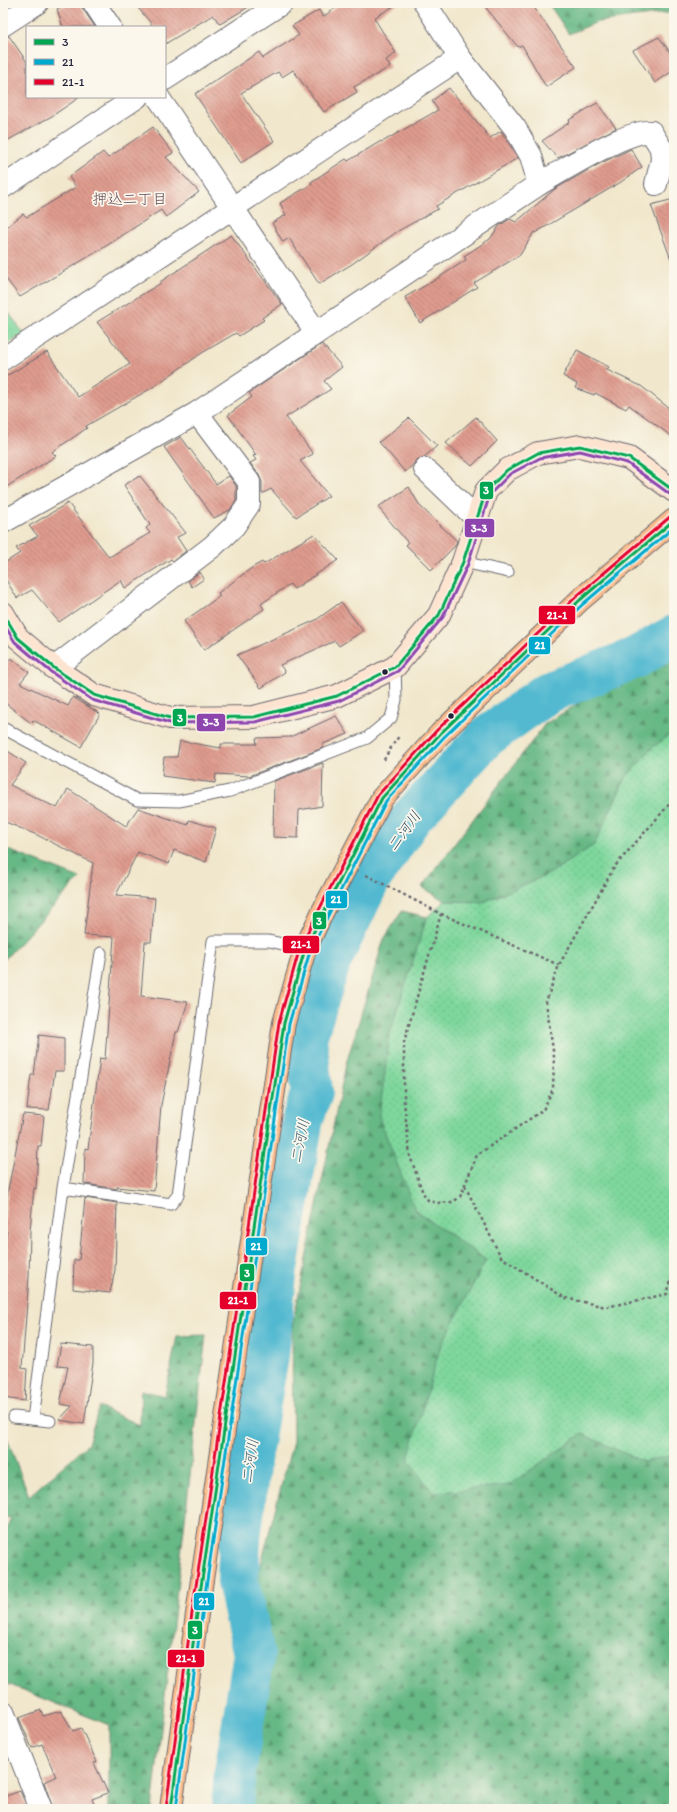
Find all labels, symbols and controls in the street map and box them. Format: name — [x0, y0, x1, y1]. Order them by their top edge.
legend — [26, 26, 166, 98]
text: 3 — [62, 35, 69, 49]
text: 21 — [62, 55, 74, 69]
text: 21-1 — [62, 75, 85, 89]
district label: 押込二丁目 — [92, 190, 168, 208]
line badge: 3 — [479, 481, 494, 500]
text: 3 — [483, 484, 489, 497]
line badge: 3-3 — [464, 518, 495, 538]
text: 3-3 — [471, 522, 487, 535]
line badge: 21-1 — [538, 605, 576, 625]
text: 21-1 — [547, 609, 568, 622]
line badge: 21 — [528, 636, 551, 655]
text: 21 — [535, 639, 546, 652]
unlabelled marker — [380, 667, 390, 677]
line badge: 3 — [172, 708, 187, 727]
unlabelled marker — [446, 711, 456, 721]
text: 3 — [177, 712, 183, 725]
line badge: 3-3 — [196, 713, 226, 732]
text: 3-3 — [203, 716, 219, 729]
water label: 二河川 — [383, 808, 425, 854]
line badge: 21 — [325, 890, 348, 909]
text: 21 — [331, 893, 342, 906]
line badge: 3 — [312, 911, 327, 930]
text: 3 — [316, 915, 322, 928]
line badge: 21-1 — [282, 935, 320, 954]
text: 21-1 — [291, 938, 312, 951]
water label: 二河川 — [287, 1117, 313, 1165]
line badge: 21 — [245, 1237, 268, 1256]
text: 21 — [251, 1240, 262, 1253]
line badge: 3 — [239, 1263, 255, 1282]
text: 3 — [244, 1267, 250, 1280]
line badge: 21-1 — [219, 1291, 257, 1310]
text: 21-1 — [228, 1294, 249, 1307]
water label: 二河川 — [238, 1437, 262, 1485]
line badge: 21 — [193, 1592, 215, 1611]
text: 21 — [199, 1595, 210, 1608]
line badge: 3 — [187, 1620, 203, 1640]
text: 3 — [192, 1624, 198, 1637]
line badge: 21-1 — [167, 1649, 205, 1668]
text: 21-1 — [176, 1652, 197, 1665]

